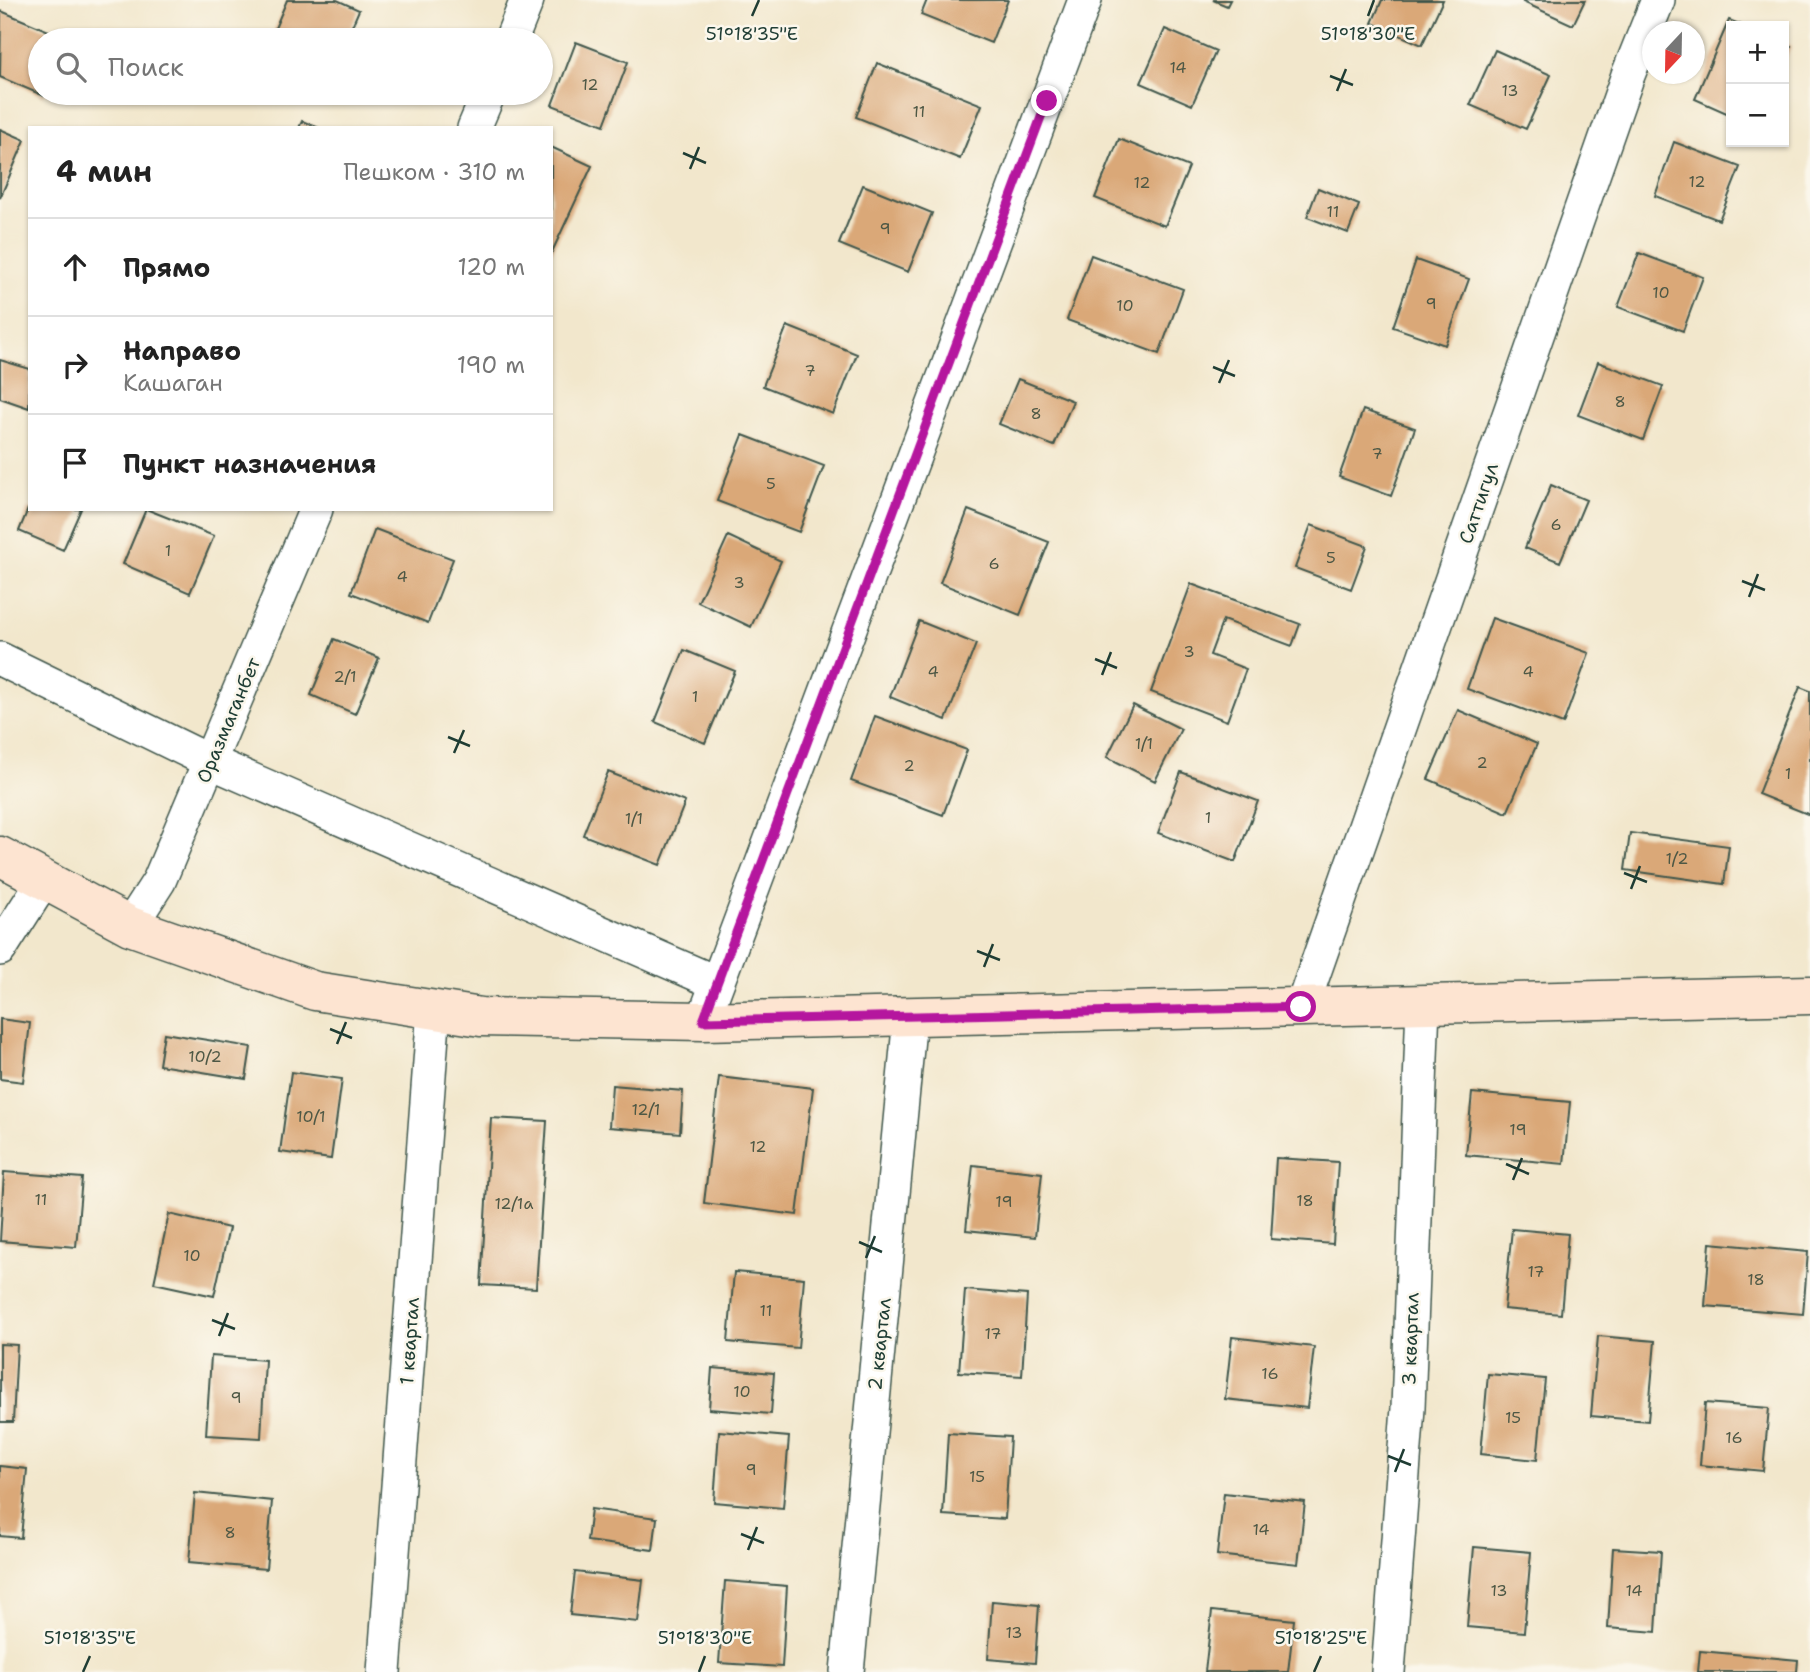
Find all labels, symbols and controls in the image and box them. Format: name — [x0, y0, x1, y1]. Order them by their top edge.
north arrow — [1642, 21, 1705, 84]
map controls — [1726, 21, 1789, 147]
button: + — [1726, 21, 1789, 84]
text: 51°18'35"E — [706, 22, 798, 46]
text: 51°18'30"E — [1321, 22, 1415, 46]
search box — [28, 28, 553, 105]
icon: search — [52, 48, 90, 86]
text: Поиск — [108, 49, 184, 84]
house number: 14 — [1169, 57, 1187, 78]
house number: 12 — [581, 74, 599, 95]
house number: 13 — [1501, 80, 1519, 101]
button: − — [1726, 84, 1789, 147]
route end — [1031, 85, 1062, 116]
house number: 11 — [913, 101, 925, 122]
text: 4 мин — [56, 151, 152, 192]
text: Пешком · 310 m — [343, 157, 525, 187]
house number: 12 — [1688, 171, 1706, 192]
house number: 12 — [1133, 172, 1151, 193]
house number: 11 — [1327, 201, 1339, 222]
house number: 9 — [879, 218, 891, 239]
icon: ahead — [56, 248, 94, 286]
text: Прямо — [123, 250, 211, 285]
text: 120 m — [457, 252, 525, 282]
house number: 10 — [1652, 282, 1670, 303]
house number: 9 — [1425, 293, 1437, 314]
house number: 10 — [1116, 295, 1134, 316]
text: Направо — [123, 333, 241, 368]
icon: right — [56, 346, 94, 384]
text: 190 m — [457, 350, 525, 380]
house number: 7 — [804, 360, 816, 381]
text: Кашаган — [123, 368, 223, 398]
house number: 8 — [1614, 391, 1626, 412]
house number: 8 — [1030, 403, 1042, 424]
house number: 7 — [1371, 443, 1383, 464]
icon: arrive — [56, 444, 94, 482]
text: Пункт назначения — [123, 446, 376, 481]
street label: Саттигул — [1453, 459, 1504, 547]
house number: 5 — [766, 473, 776, 494]
house number: 6 — [1550, 514, 1562, 535]
house number: 1 — [165, 540, 171, 561]
house number: 5 — [1326, 547, 1336, 568]
house number: 6 — [988, 553, 1000, 574]
house number: 4 — [396, 566, 408, 587]
house number: 3 — [733, 572, 745, 593]
house number: 3 — [1183, 641, 1195, 662]
street label: Оразмаганбет — [191, 653, 266, 787]
house number: 4 — [927, 661, 939, 682]
house number: 4 — [1522, 661, 1534, 682]
house number: 2/1 — [333, 666, 357, 687]
house number: 1 — [692, 686, 698, 707]
house number: 1/1 — [1135, 733, 1153, 754]
house number: 2 — [1476, 752, 1488, 773]
house number: 2 — [903, 755, 915, 776]
house number: 1 — [1785, 763, 1791, 784]
house number: 1 — [1205, 807, 1211, 828]
house number: 1/1 — [625, 808, 643, 829]
house number: 1/2 — [1666, 848, 1688, 869]
route start — [1285, 991, 1316, 1022]
house number: 10/2 — [188, 1046, 222, 1067]
house number: 12/1 — [631, 1099, 661, 1120]
house number: 10/1 — [296, 1106, 326, 1127]
house number: 19 — [1509, 1119, 1527, 1140]
house number: 12 — [749, 1136, 767, 1157]
house number: 11 — [35, 1189, 47, 1210]
house number: 18 — [1296, 1190, 1314, 1211]
house number: 19 — [995, 1191, 1013, 1212]
house number: 12/1а — [494, 1193, 534, 1214]
house number: 10 — [183, 1245, 201, 1266]
house number: 17 — [1527, 1261, 1545, 1282]
house number: 18 — [1747, 1269, 1765, 1290]
street label: 3 квартал — [1396, 1292, 1425, 1386]
street label: 1 квартал — [394, 1296, 425, 1386]
street label: 2 квартал — [862, 1296, 897, 1392]
house number: 11 — [760, 1300, 772, 1321]
house number: 17 — [984, 1323, 1002, 1344]
house number: 16 — [1261, 1363, 1279, 1384]
house number: 10 — [733, 1381, 751, 1402]
house number: 9 — [230, 1387, 242, 1408]
house number: 15 — [1505, 1407, 1521, 1428]
house number: 16 — [1725, 1427, 1743, 1448]
house number: 9 — [745, 1459, 757, 1480]
house number: 15 — [969, 1466, 985, 1487]
house number: 14 — [1252, 1519, 1270, 1540]
house number: 8 — [224, 1522, 236, 1543]
house number: 13 — [1490, 1580, 1508, 1601]
house number: 14 — [1625, 1580, 1643, 1601]
house number: 13 — [1005, 1622, 1023, 1643]
text: 51°18'35"E — [44, 1626, 136, 1650]
text: 51°18'30"E — [658, 1626, 752, 1650]
text: 51°18'25"E — [1275, 1626, 1367, 1650]

